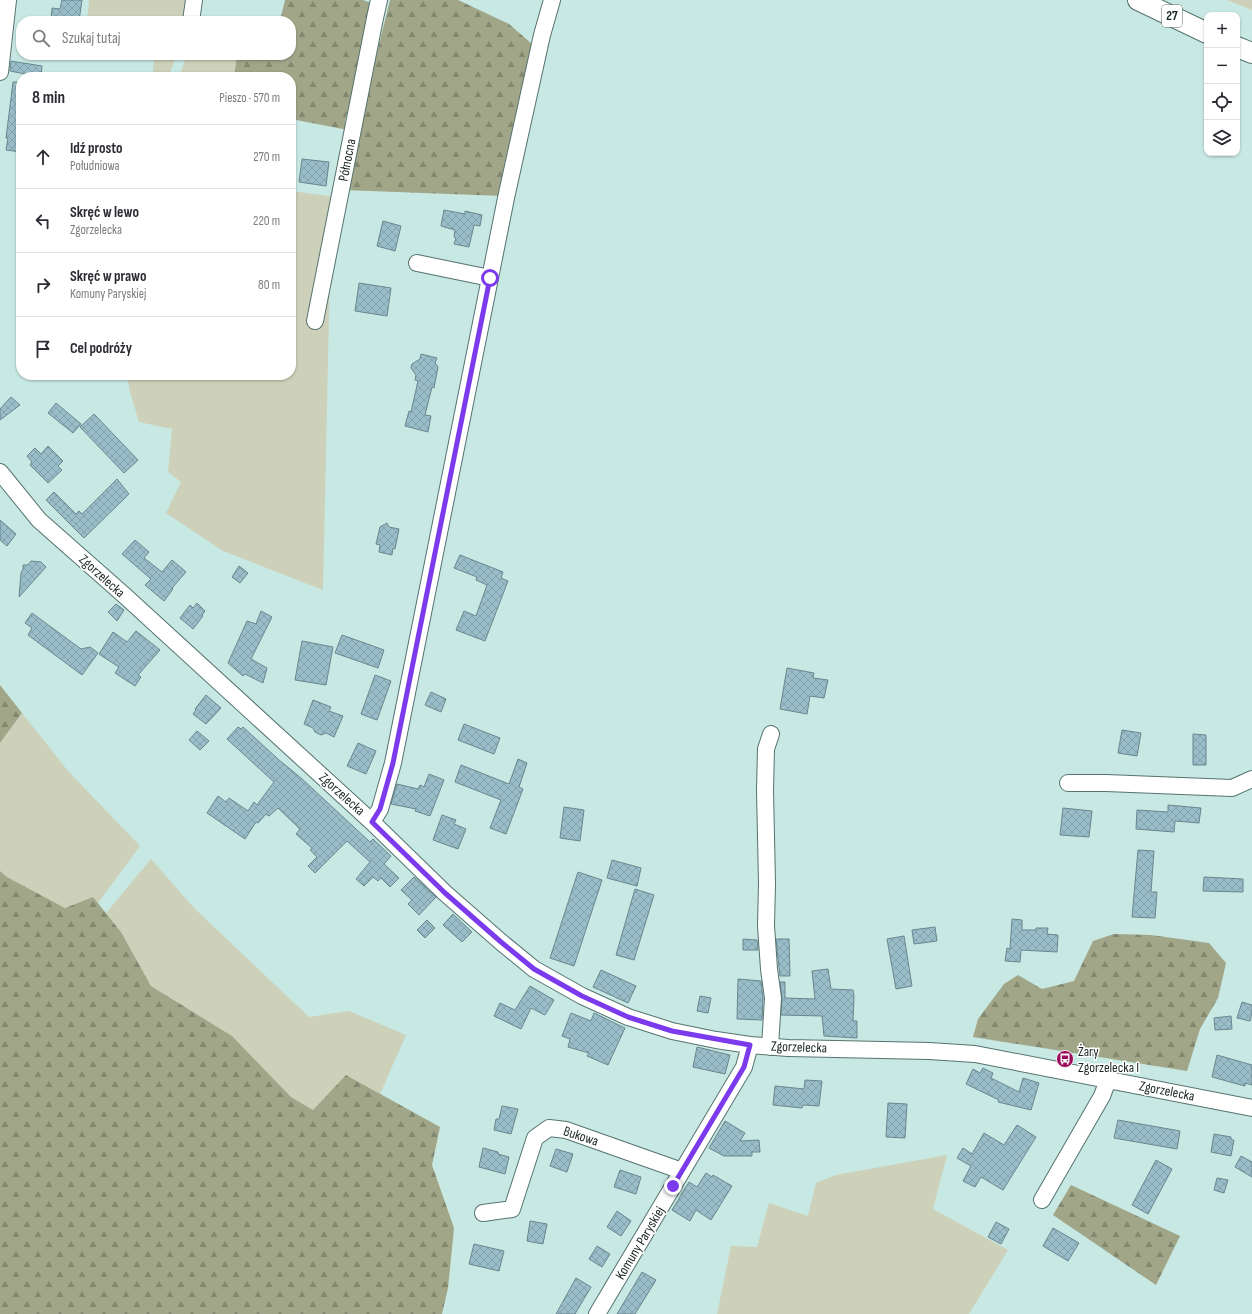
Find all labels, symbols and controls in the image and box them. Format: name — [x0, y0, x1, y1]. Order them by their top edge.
road number: 27 — [1162, 5, 1182, 27]
map controls — [1204, 12, 1240, 156]
button: + — [1204, 12, 1240, 48]
search box — [16, 16, 296, 60]
icon: search — [30, 27, 52, 49]
text: Szukaj tutaj — [62, 29, 120, 48]
button: − — [1204, 48, 1240, 84]
button: locate — [1204, 84, 1240, 120]
text: 8 min — [32, 88, 65, 108]
text: Pieszo · 570 m — [219, 90, 280, 106]
button: layers — [1204, 120, 1240, 156]
street label: Północna — [335, 137, 359, 183]
text: Idź prosto — [70, 139, 123, 158]
icon: ahead — [32, 146, 54, 168]
text: 270 m — [253, 149, 280, 165]
text: Południowa — [70, 158, 120, 174]
text: Skręć w lewo — [70, 203, 139, 222]
icon: left — [32, 210, 54, 232]
text: 220 m — [253, 213, 280, 229]
text: Zgorzelecka — [70, 222, 122, 238]
text: Skręć w prawo — [70, 267, 147, 286]
route start — [481, 269, 499, 287]
icon: right — [32, 274, 54, 296]
text: 80 m — [258, 277, 280, 293]
text: Komuny Paryskiej — [70, 286, 146, 302]
icon: arrive — [32, 338, 54, 360]
text: Cel podróży — [70, 339, 132, 358]
street label: Zgorzelecka — [75, 551, 129, 601]
street label: Zgorzelecka — [315, 769, 369, 819]
street label: Zgorzelecka — [771, 1038, 827, 1056]
place label: Żary Zgorzelecka I — [1078, 1043, 1139, 1076]
bus stop icon: Żary Zgorzelecka I — [1055, 1049, 1075, 1069]
street label: Zgorzelecka — [1138, 1077, 1196, 1105]
street label: Bukowa — [561, 1122, 601, 1150]
route end — [664, 1177, 682, 1195]
street label: Komuny Paryskiej — [612, 1203, 668, 1283]

